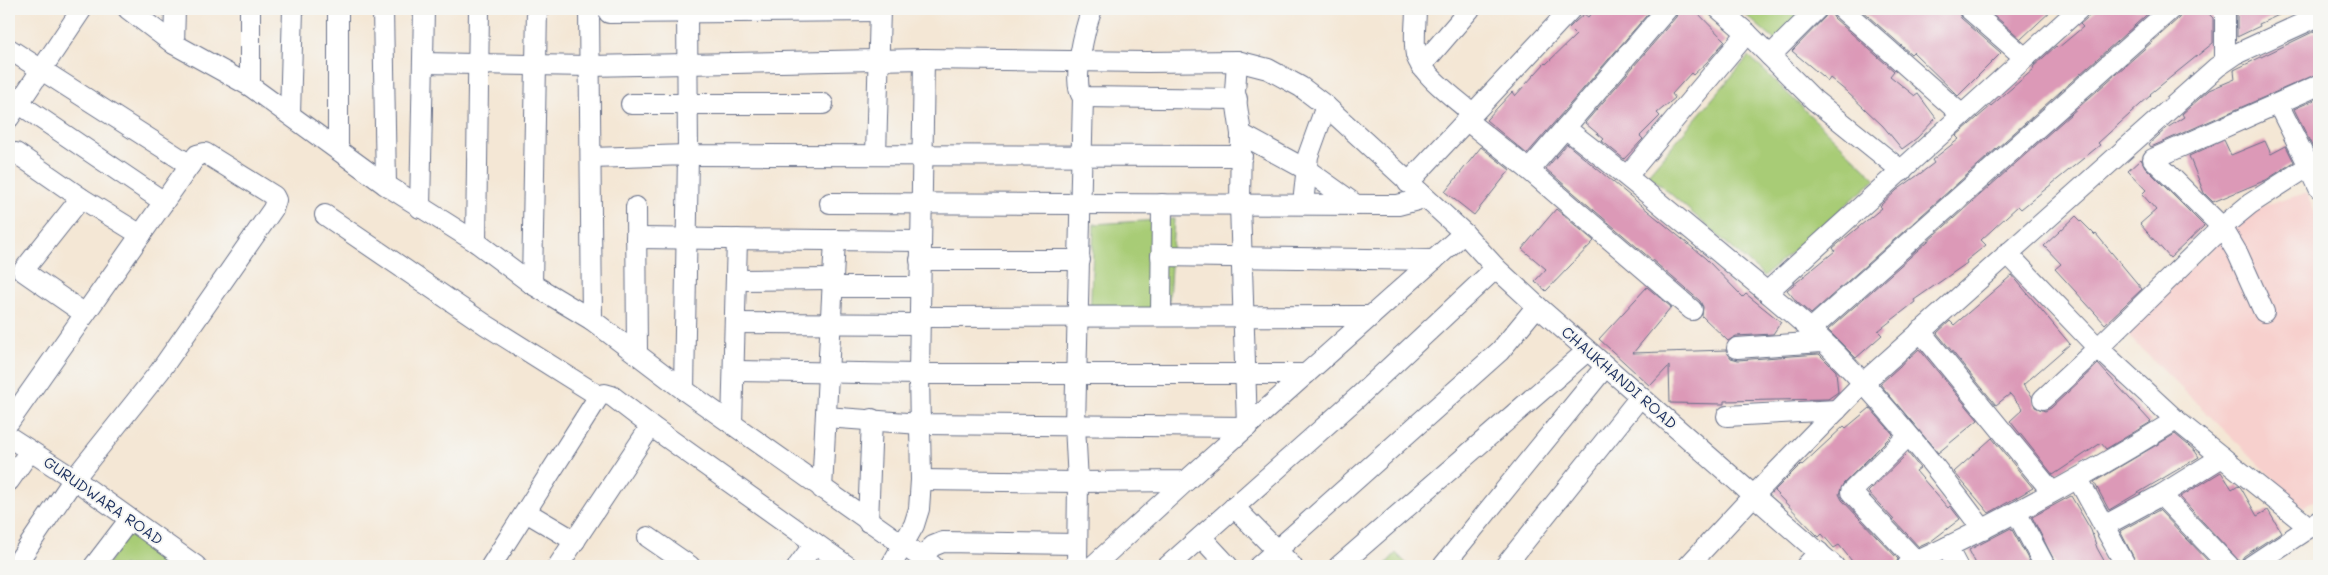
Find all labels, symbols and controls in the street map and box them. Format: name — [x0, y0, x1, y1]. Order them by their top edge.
street label: CHAUKHANDI ROAD — [1558, 322, 1682, 433]
street label: GURUDWARA ROAD — [40, 451, 167, 549]

